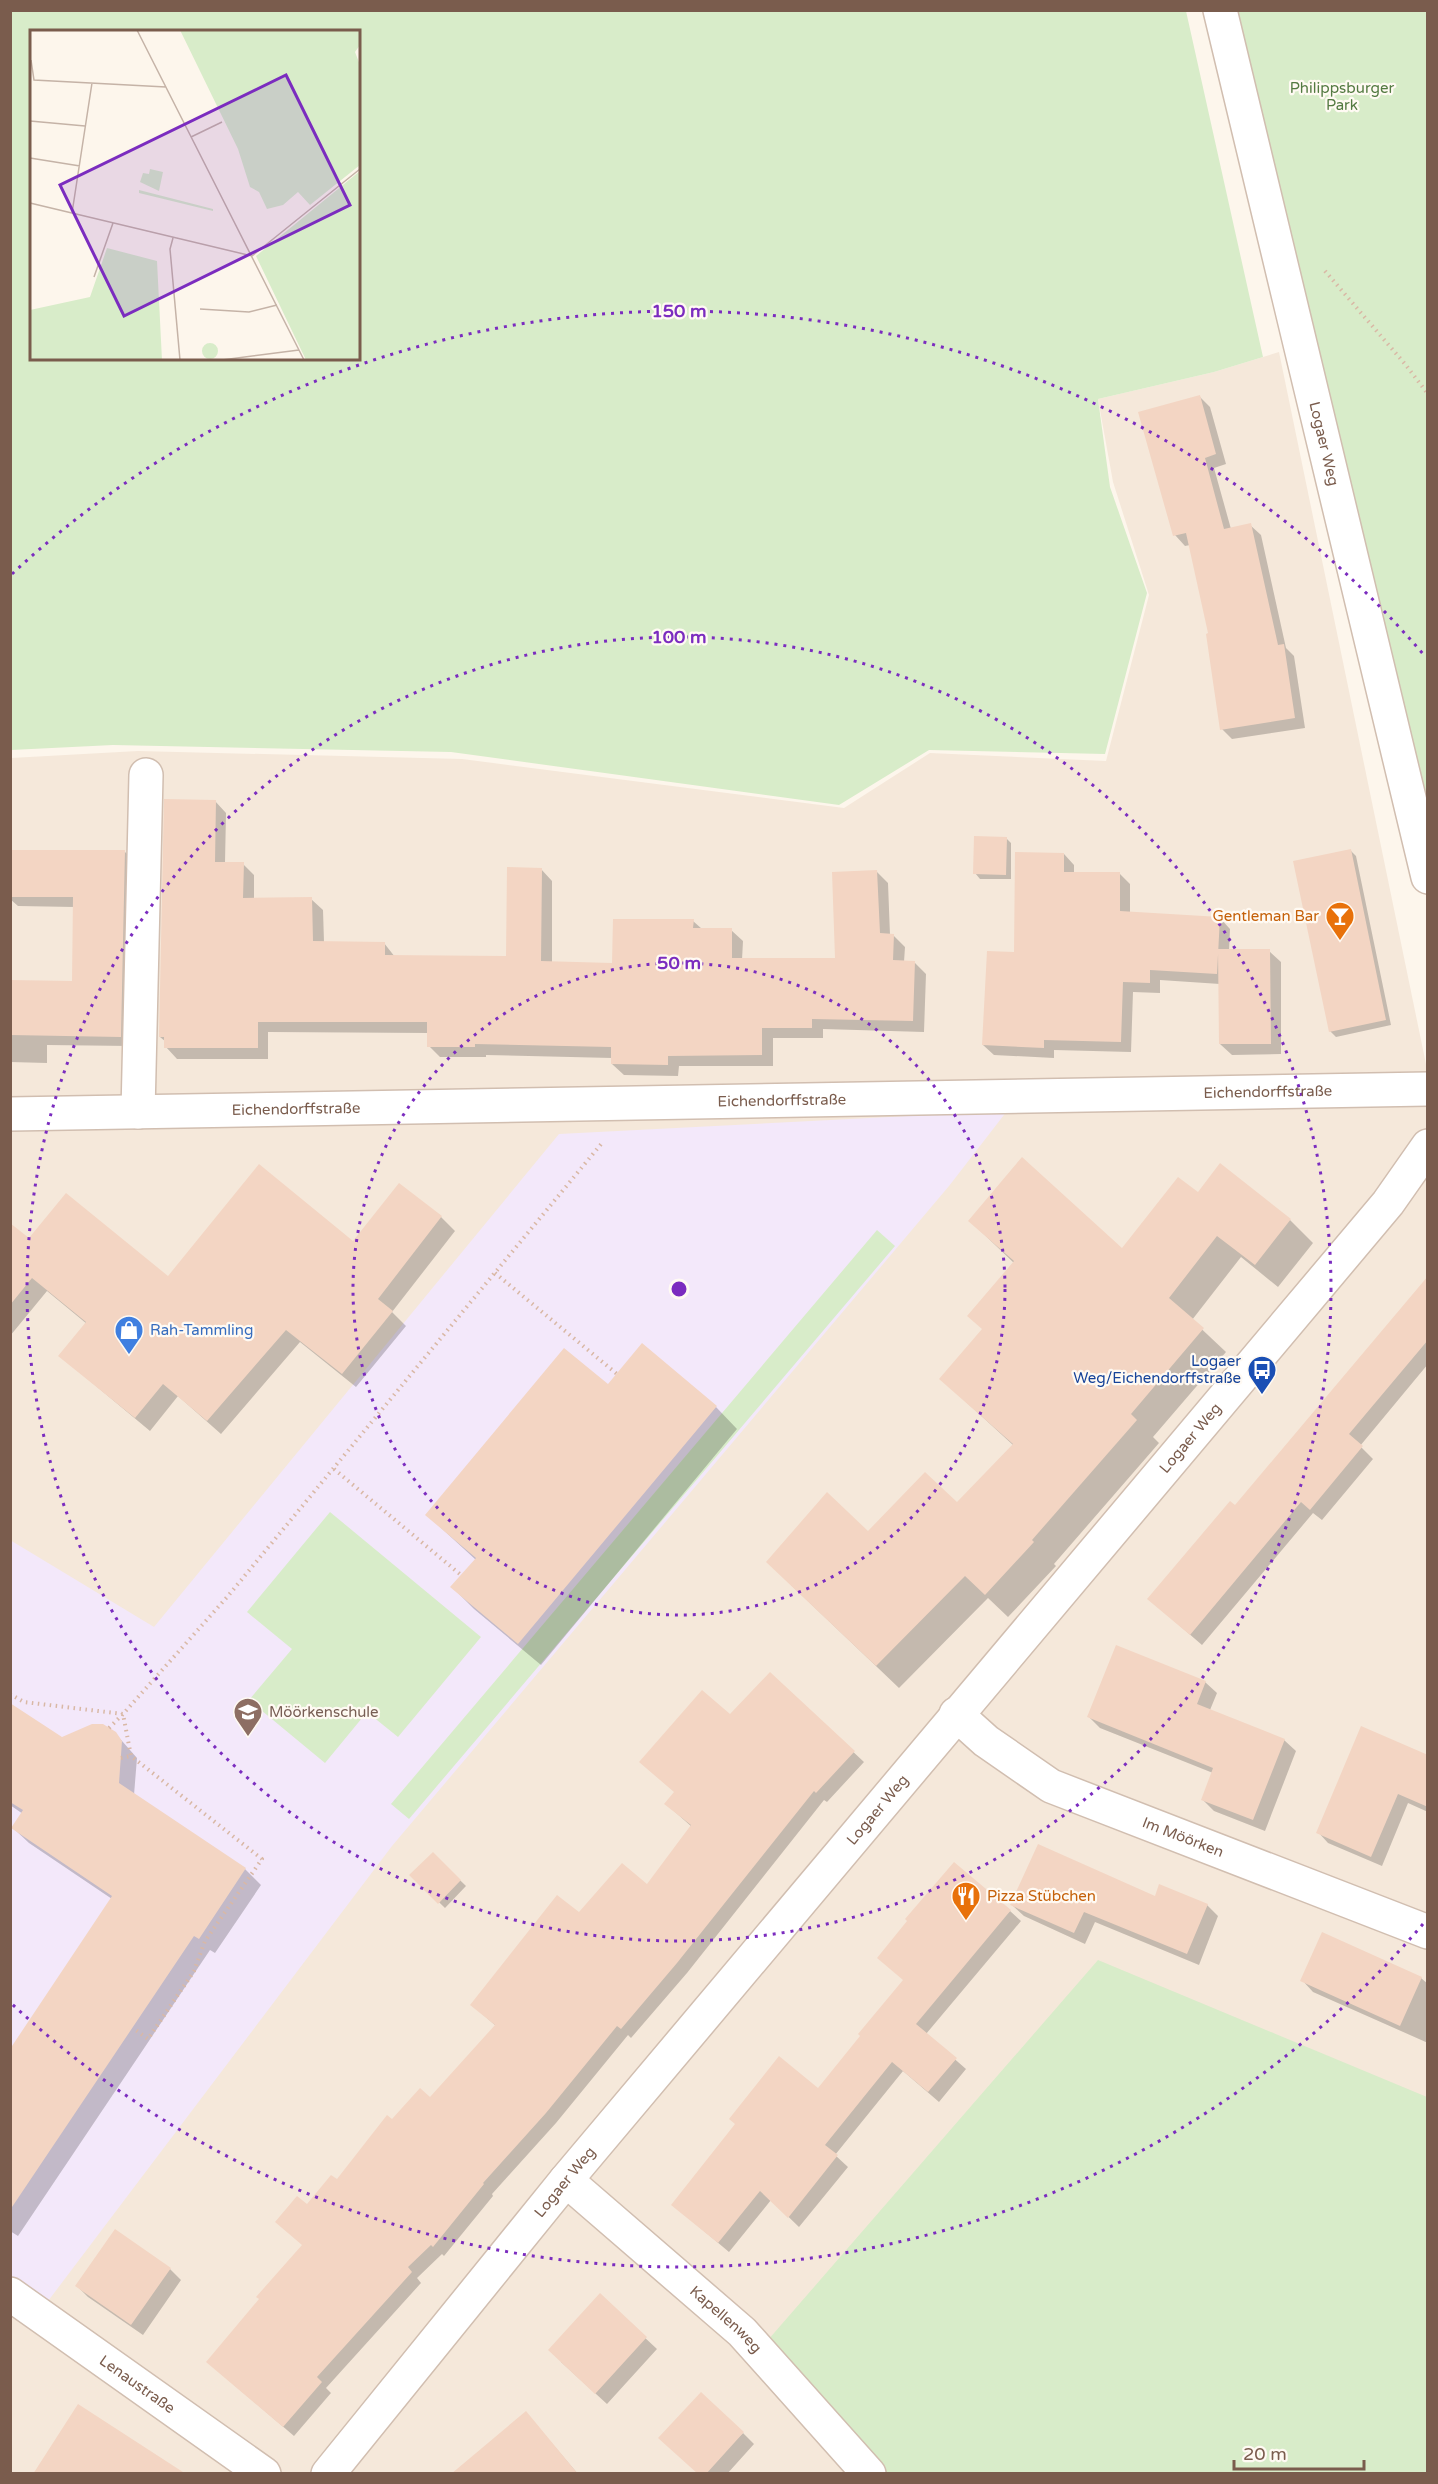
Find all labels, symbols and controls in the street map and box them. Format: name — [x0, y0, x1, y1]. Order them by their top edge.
inset map — [30, 30, 360, 360]
park label: Philippsburger Park — [1290, 79, 1394, 114]
text: 150 m — [651, 300, 707, 322]
street label: Logaer Weg — [1305, 400, 1343, 488]
text: 100 m — [651, 626, 707, 648]
bar icon: Gentleman Bar — [1324, 900, 1356, 942]
place label: Gentleman Bar — [1212, 907, 1319, 925]
text: 50 m — [657, 952, 701, 974]
street label: Eichendorffstraße — [1203, 1082, 1332, 1102]
street label: Eichendorffstraße — [717, 1090, 846, 1111]
street label: Eichendorffstraße — [231, 1099, 360, 1119]
centre of rings — [669, 1279, 689, 1299]
shop icon: Rah-Tammling — [113, 1314, 145, 1356]
place label: Rah-Tammling — [150, 1321, 253, 1339]
place label: Logaer Weg/Eichendorffstraße — [1073, 1352, 1241, 1387]
bus stop icon: Logaer Weg/Eichendorffstraße — [1246, 1354, 1278, 1396]
street label: Logaer Weg — [1156, 1399, 1225, 1477]
school or university icon: Möörkenschule — [232, 1696, 264, 1738]
place label: Möörkenschule — [269, 1703, 379, 1721]
street label: Logaer Weg — [843, 1771, 912, 1849]
street label: Im Möörken — [1140, 1813, 1226, 1861]
restaurant icon: Pizza Stübchen — [950, 1880, 982, 1922]
place label: Pizza Stübchen — [987, 1887, 1096, 1905]
street label: Logaer Weg — [530, 2143, 599, 2221]
street label: Kapellenweg — [686, 2282, 765, 2357]
street label: Lenaustraße — [96, 2351, 179, 2417]
scale bar — [1234, 2433, 1364, 2471]
text: 20 m — [1243, 2443, 1287, 2465]

